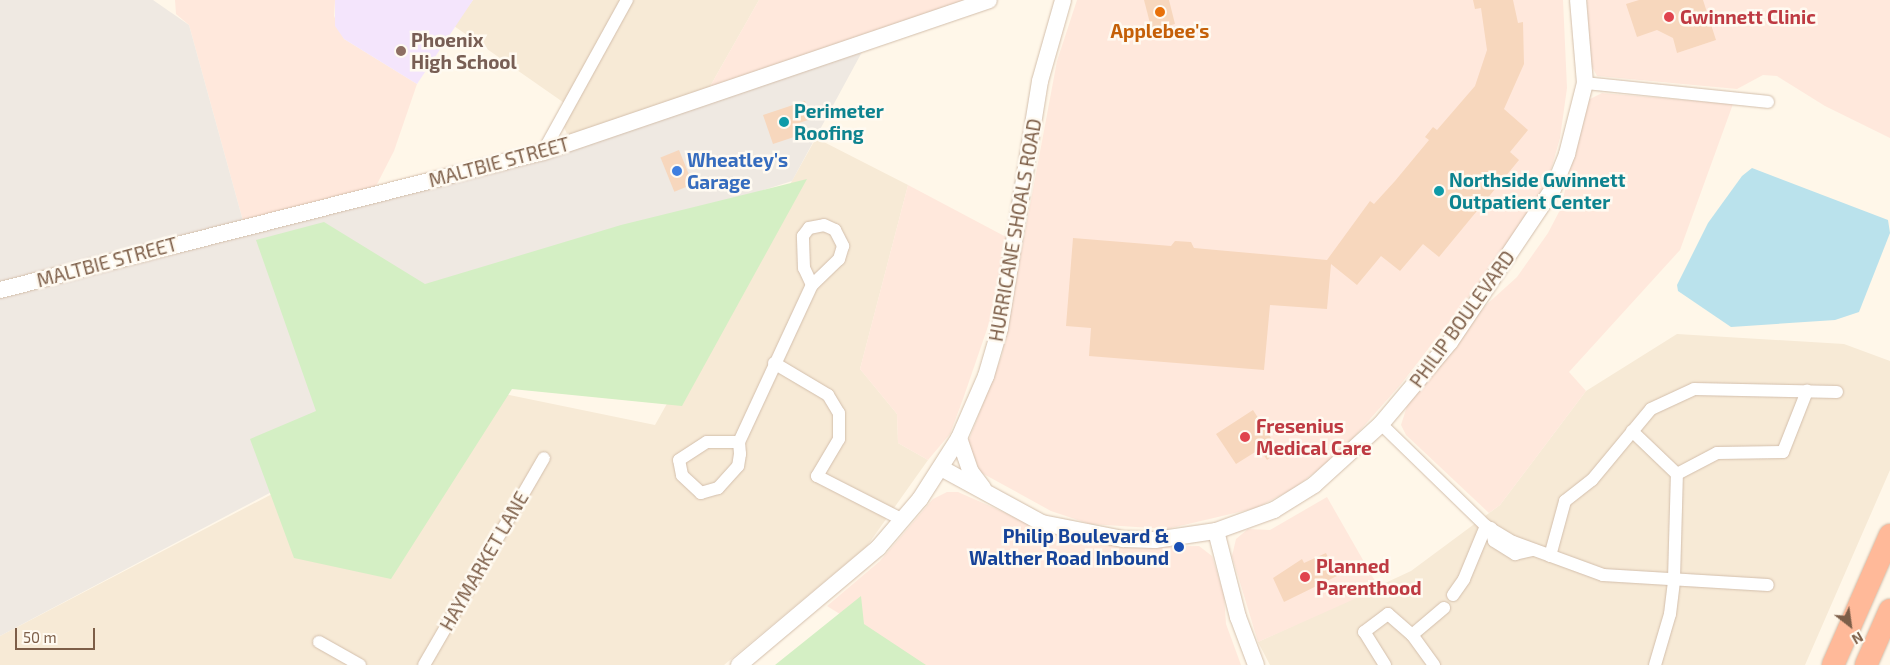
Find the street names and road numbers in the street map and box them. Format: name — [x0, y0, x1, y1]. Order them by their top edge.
street label: HURRICANE SHOALS ROAD — [984, 117, 1046, 343]
street label: MALTBIE STREET — [426, 132, 572, 192]
street label: MALTBIE STREET — [34, 232, 180, 292]
street label: PHILIP BOULEVARD — [1405, 246, 1519, 392]
street label: HAYMARKET LANE — [435, 487, 533, 635]

